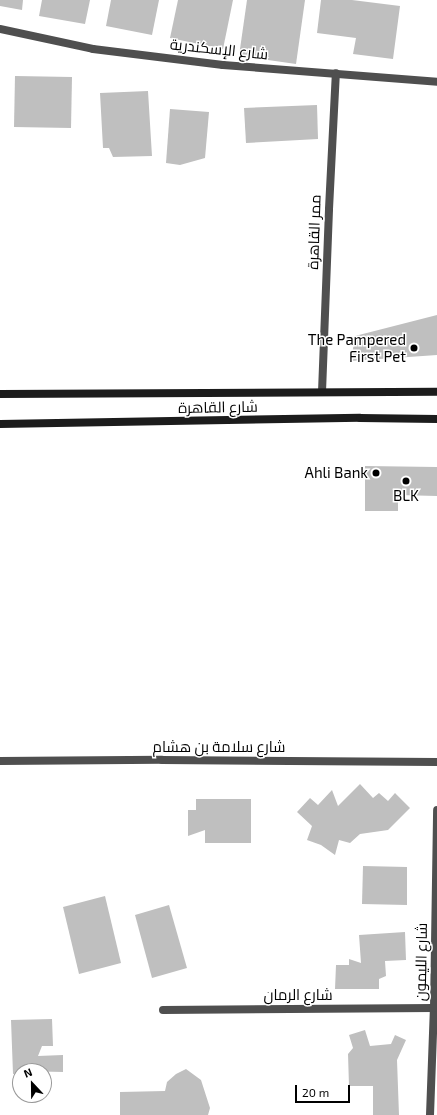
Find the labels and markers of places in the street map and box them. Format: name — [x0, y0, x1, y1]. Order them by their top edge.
place label: The Pampered First Pet — [308, 330, 406, 365]
marker: The Pampered First Pet — [409, 343, 419, 353]
place label: Ahli Bank — [305, 464, 368, 482]
marker: Ahli Bank — [371, 468, 381, 478]
marker: BLK — [401, 476, 411, 486]
place label: BLK — [393, 487, 419, 505]

